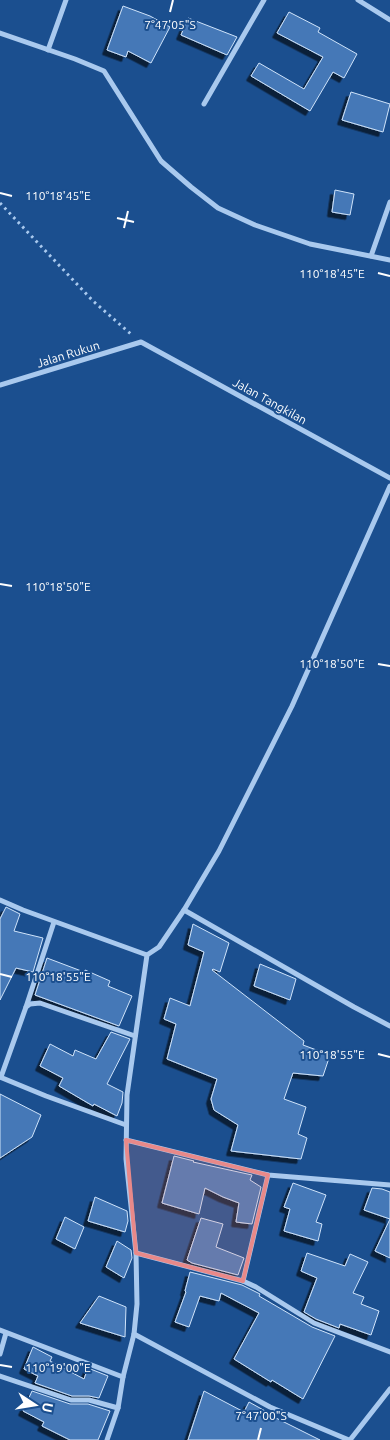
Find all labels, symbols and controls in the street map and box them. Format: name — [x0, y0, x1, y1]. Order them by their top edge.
text: 7°47'05"S — [144, 18, 196, 31]
text: 110°18'45"E — [25, 189, 91, 202]
text: 110°18'45"E — [299, 267, 365, 280]
street label: Jalan Rukun — [35, 338, 101, 370]
street label: Jalan Tangkilan — [231, 375, 309, 427]
text: 110°18'50"E — [25, 580, 91, 593]
text: 110°18'50"E — [299, 657, 365, 670]
text: 110°18'55"E — [25, 970, 91, 983]
text: 110°18'55"E — [299, 1048, 365, 1061]
text: 110°19'00"E — [25, 1361, 91, 1374]
north arrow — [10, 1380, 60, 1430]
text: U — [39, 1401, 57, 1414]
text: 7°47'00"S — [235, 1409, 287, 1422]

